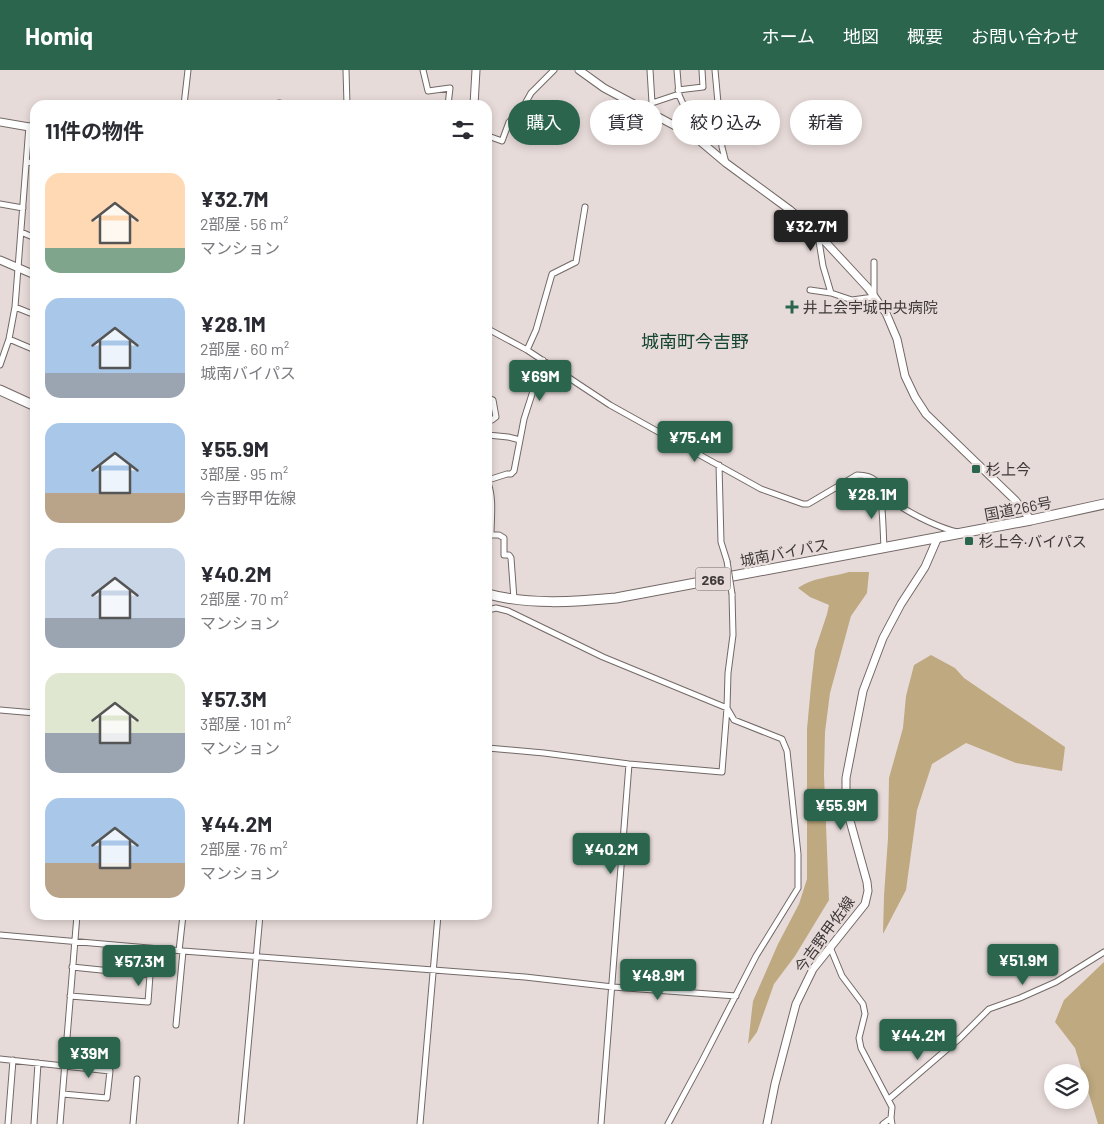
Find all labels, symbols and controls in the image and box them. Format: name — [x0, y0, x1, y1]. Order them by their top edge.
text: Homiq — [25, 21, 93, 50]
text: ホーム — [762, 25, 815, 47]
text: 地図 — [843, 25, 879, 47]
text: 概要 — [907, 25, 943, 47]
text: お問い合わせ — [971, 25, 1079, 47]
chip: 購入 — [508, 100, 580, 145]
chip: 賃貸 — [590, 100, 662, 145]
chip: 絞り込み — [672, 100, 780, 145]
chip: 新着 — [790, 100, 862, 145]
icon: filters — [449, 116, 477, 144]
text: 11件の物件 — [45, 118, 144, 143]
text: ¥32.7M — [200, 186, 269, 211]
icon: home — [85, 193, 145, 253]
pin: ¥32.7M — [770, 210, 852, 252]
text: 2部屋 · 56 m² — [200, 214, 288, 233]
text: ¥32.7M — [785, 216, 837, 235]
text: マンション — [200, 238, 280, 257]
place label: 井上会宇城中央病院 — [803, 298, 938, 316]
marker: 井上会宇城中央病院 — [785, 300, 799, 314]
text: ¥28.1M — [200, 311, 266, 336]
icon: home — [85, 318, 145, 378]
district label: 城南町今吉野 — [641, 330, 749, 352]
text: 2部屋 · 60 m² — [200, 339, 289, 358]
pin: ¥69M — [510, 360, 570, 402]
text: 城南バイパス — [200, 363, 296, 382]
text: ¥69M — [520, 366, 560, 385]
pin: ¥75.4M — [654, 420, 736, 463]
text: ¥75.4M — [669, 427, 721, 446]
text: ¥55.9M — [200, 436, 269, 461]
icon: home — [85, 443, 145, 503]
place label: 杉上今 — [986, 460, 1031, 478]
marker: 杉上今 — [970, 463, 982, 475]
text: 3部屋 · 95 m² — [200, 464, 288, 483]
pin: ¥28.1M — [831, 478, 913, 520]
text: ¥28.1M — [847, 484, 897, 503]
text: 今吉野甲佐線 — [200, 488, 296, 507]
street label: 国道266号 — [983, 493, 1053, 523]
place label: 杉上今·バイパス — [979, 532, 1087, 550]
street label: 城南バイパス — [738, 535, 830, 569]
marker: 杉上今·バイパス — [963, 535, 975, 547]
text: ¥40.2M — [200, 561, 272, 586]
icon: home — [85, 568, 145, 628]
road number: 266 — [696, 568, 730, 590]
text: 2部屋 · 70 m² — [200, 589, 289, 608]
text: マンション — [200, 613, 280, 632]
text: ¥57.3M — [200, 686, 267, 711]
icon: home — [85, 693, 145, 753]
text: 3部屋 · 101 m² — [200, 714, 291, 733]
text: マンション — [200, 738, 280, 757]
pin: ¥55.9M — [800, 788, 882, 831]
text: ¥55.9M — [815, 795, 867, 814]
text: ¥44.2M — [200, 811, 272, 836]
icon: home — [85, 818, 145, 878]
pin: ¥40.2M — [570, 832, 652, 875]
text: 2部屋 · 76 m² — [200, 839, 288, 858]
text: ¥40.2M — [584, 839, 638, 858]
text: マンション — [200, 863, 280, 882]
street label: 今吉野甲佐線 — [790, 892, 858, 976]
pin: ¥57.3M — [98, 944, 180, 987]
pin: ¥51.9M — [982, 944, 1064, 986]
text: ¥51.9M — [998, 950, 1048, 969]
text: ¥57.3M — [114, 951, 164, 970]
pin: ¥48.9M — [617, 958, 699, 1001]
text: ¥48.9M — [631, 965, 685, 984]
pin: ¥44.2M — [877, 1018, 959, 1061]
text: ¥44.2M — [890, 1025, 946, 1044]
pin: ¥39M — [59, 1036, 119, 1079]
text: ¥39M — [69, 1043, 109, 1062]
map controls — [1044, 1064, 1089, 1109]
button: layers — [1044, 1064, 1089, 1109]

